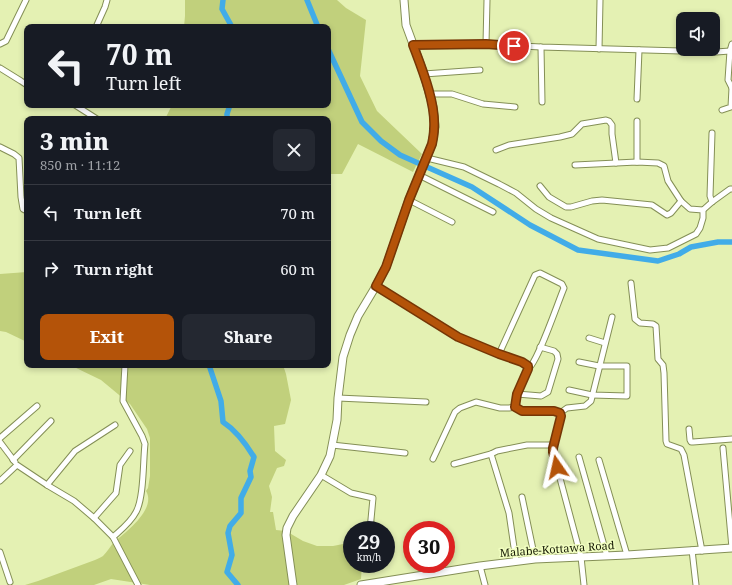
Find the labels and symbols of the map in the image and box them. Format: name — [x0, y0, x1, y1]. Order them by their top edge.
pin — [497, 29, 531, 63]
position arrow — [536, 446, 578, 488]
speed limit sign: 30 — [403, 521, 455, 573]
street label: Malabe-Kottawa Road — [499, 537, 615, 560]

